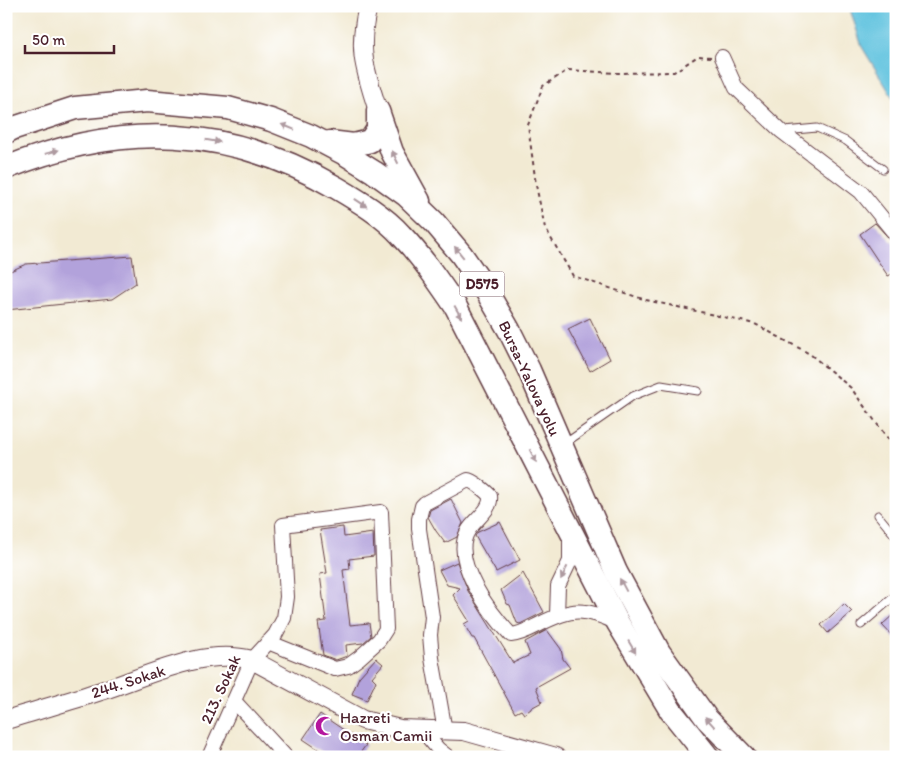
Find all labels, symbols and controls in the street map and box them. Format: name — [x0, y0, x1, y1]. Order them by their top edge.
scale bar — [25, 22, 114, 54]
text: 50 m — [32, 31, 65, 49]
one-way arrow — [281, 122, 295, 130]
one-way arrow — [205, 137, 221, 145]
one-way arrow — [45, 148, 60, 156]
one-way arrow — [391, 150, 399, 164]
one-way arrow — [355, 199, 368, 208]
one-way arrow — [453, 246, 464, 259]
road number: D575 — [460, 272, 504, 296]
one-way arrow — [454, 305, 463, 318]
street label: Bursa-Yalova yolu — [495, 318, 565, 439]
one-way arrow — [529, 449, 537, 464]
one-way arrow — [560, 566, 568, 580]
one-way arrow — [619, 578, 628, 592]
one-way arrow — [628, 640, 637, 653]
street label: 213. Sokak — [196, 652, 245, 727]
street label: 244. Sokak — [89, 661, 168, 702]
place label: Hazreti Osman Camii — [340, 708, 432, 745]
mosque icon: Hazreti Osman Camii — [314, 715, 336, 737]
one-way arrow — [704, 716, 716, 728]

